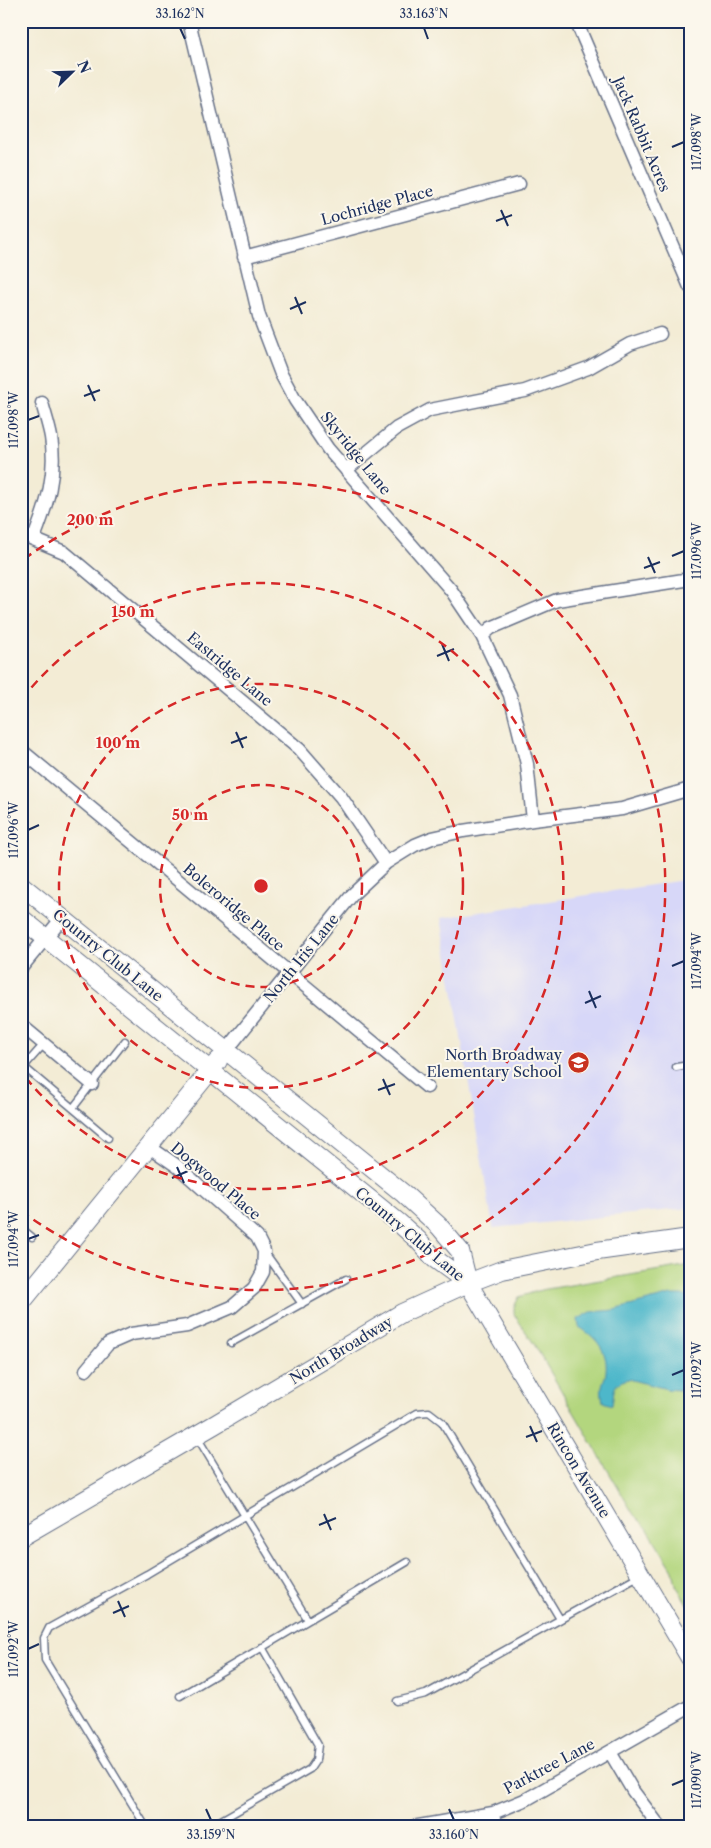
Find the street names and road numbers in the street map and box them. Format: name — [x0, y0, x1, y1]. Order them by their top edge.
street label: Jack Rabbit Acres — [608, 72, 675, 194]
street label: Lochridge Place — [319, 181, 435, 229]
street label: Skyridge Lane — [317, 408, 395, 498]
street label: Eastridge Lane — [183, 628, 277, 710]
street label: Boleroridge Place — [179, 859, 289, 955]
street label: Country Club Lane — [49, 905, 167, 1005]
street label: North Iris Lane — [259, 910, 343, 1006]
street label: Dogwood Place — [167, 1138, 265, 1224]
street label: Country Club Lane — [352, 1183, 468, 1285]
street label: North Broadway — [286, 1311, 396, 1388]
street label: Rincon Avenue — [543, 1419, 615, 1521]
street label: Parktree Lane — [500, 1734, 598, 1798]

